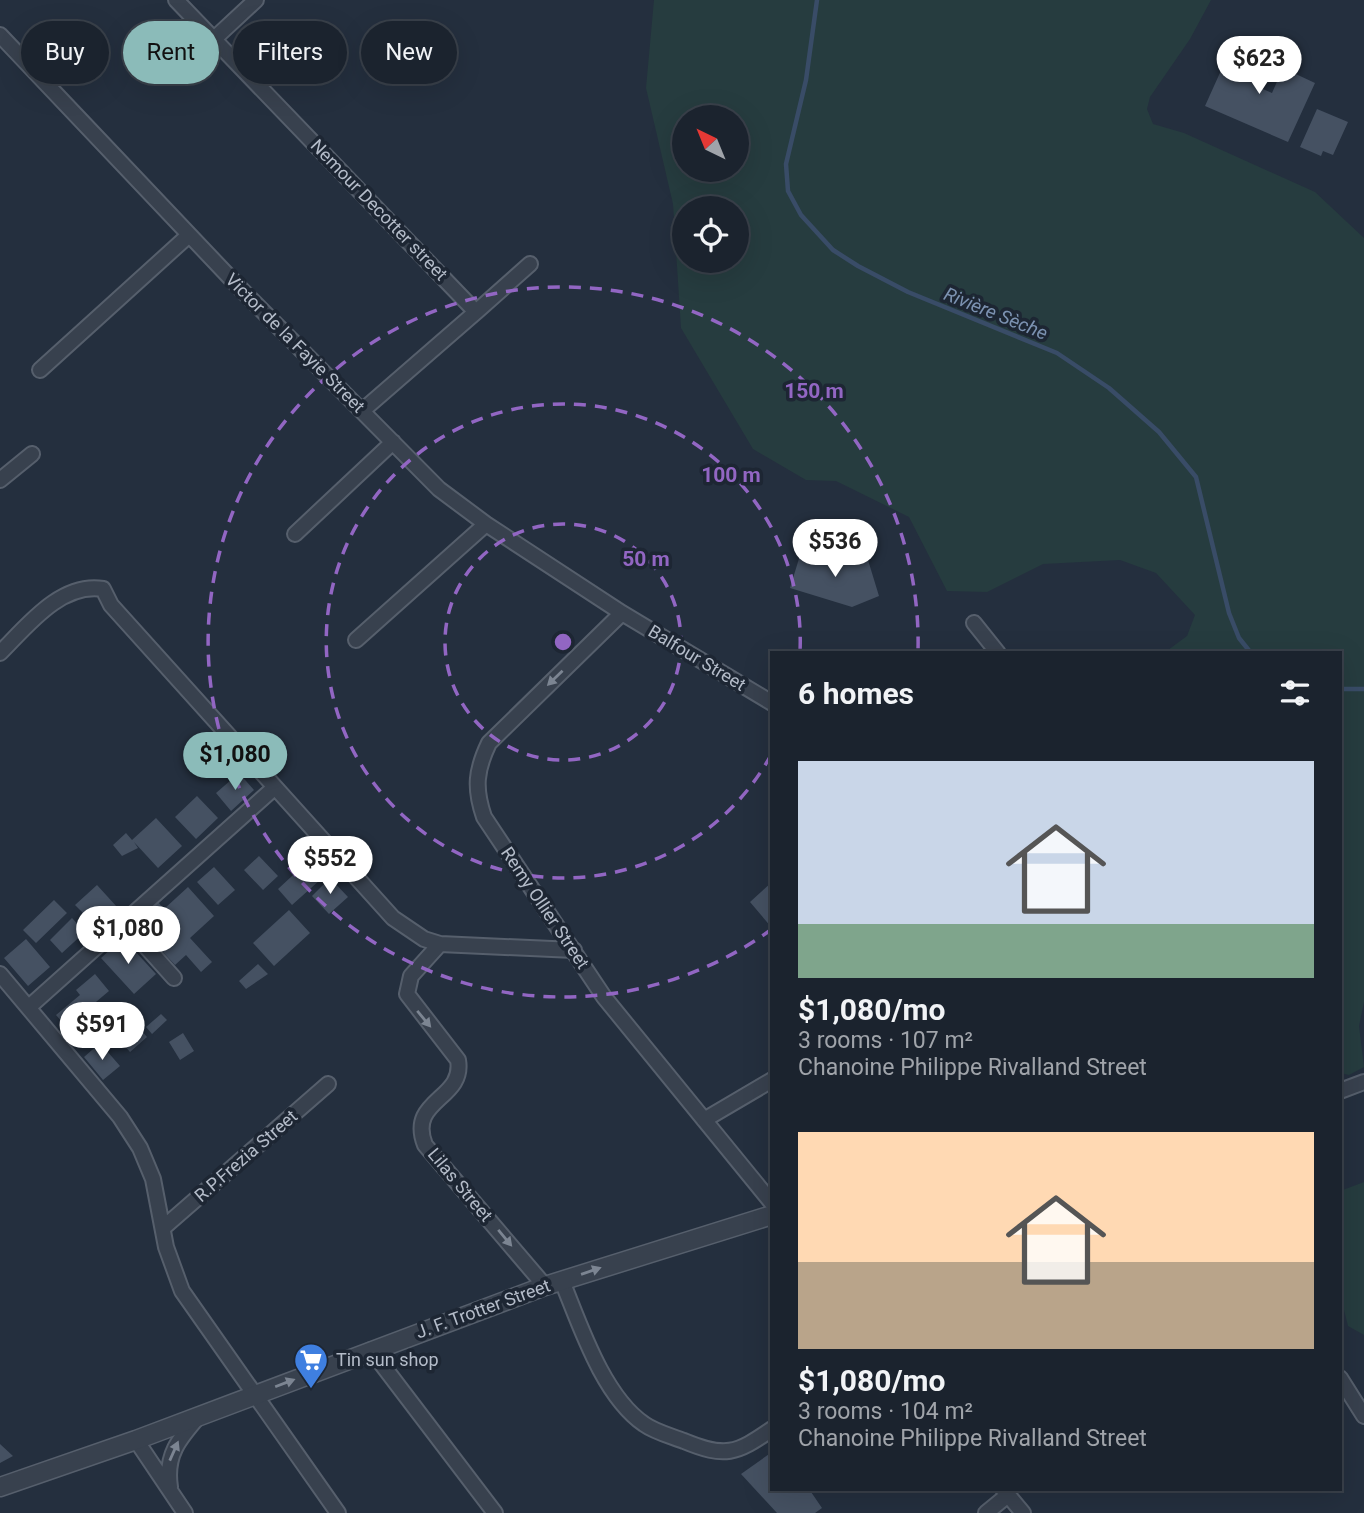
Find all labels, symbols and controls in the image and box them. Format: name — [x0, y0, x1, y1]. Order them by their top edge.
chip: Buy — [21, 21, 109, 84]
chip: Rent — [123, 21, 219, 84]
chip: Filters — [233, 21, 347, 84]
chip: New — [361, 21, 457, 84]
pin: $623 — [1218, 36, 1300, 96]
text: $623 — [1233, 45, 1285, 72]
north arrow — [672, 105, 749, 182]
map controls — [672, 105, 749, 273]
street label: Nemour Decotter street — [307, 135, 452, 285]
button: locate — [672, 196, 749, 273]
street label: Victor de la Fayie Street — [221, 269, 369, 417]
water label: Rivière Sèche — [941, 282, 1051, 345]
text: 150 m — [784, 379, 844, 403]
text: 100 m — [701, 463, 761, 487]
pin: $536 — [794, 520, 876, 579]
text: $536 — [809, 528, 861, 555]
text: 50 m — [622, 547, 670, 571]
street label: Balfour Street — [645, 620, 750, 695]
centre of rings — [551, 630, 575, 654]
one-way arrow — [547, 670, 564, 686]
icon: filters — [1276, 674, 1314, 712]
text: 6 homes — [798, 676, 914, 711]
pin: $1,080 — [178, 732, 292, 792]
text: $1,080 — [199, 741, 271, 768]
icon: home — [993, 806, 1119, 932]
pin: $552 — [289, 836, 371, 896]
street label: Remy Ollier Street — [497, 843, 594, 973]
text: $552 — [304, 845, 356, 872]
pin: $1,080 — [71, 906, 185, 966]
text: $1,080 — [92, 915, 164, 942]
text: $1,080/mo — [798, 992, 946, 1027]
pin: $591 — [61, 1002, 143, 1062]
one-way arrow — [417, 1009, 432, 1027]
text: $591 — [76, 1011, 128, 1038]
text: 3 rooms · 107 m² — [798, 1027, 973, 1054]
text: Chanoine Philippe Rivalland Street — [798, 1054, 1147, 1081]
street label: R.P.Frezia Street — [190, 1105, 301, 1206]
street label: Lilas Street — [424, 1144, 497, 1226]
icon: home — [993, 1177, 1119, 1303]
one-way arrow — [497, 1230, 512, 1247]
one-way arrow — [580, 1265, 601, 1276]
street label: J. F. Trotter Street — [413, 1274, 553, 1343]
supermarket icon: Tin sun shop — [292, 1341, 330, 1390]
place label: Tin sun shop — [336, 1349, 439, 1370]
text: $1,080/mo — [798, 1363, 946, 1398]
one-way arrow — [275, 1377, 296, 1388]
text: 3 rooms · 104 m² — [798, 1398, 973, 1425]
text: Chanoine Philippe Rivalland Street — [798, 1425, 1147, 1452]
one-way arrow — [168, 1441, 180, 1461]

